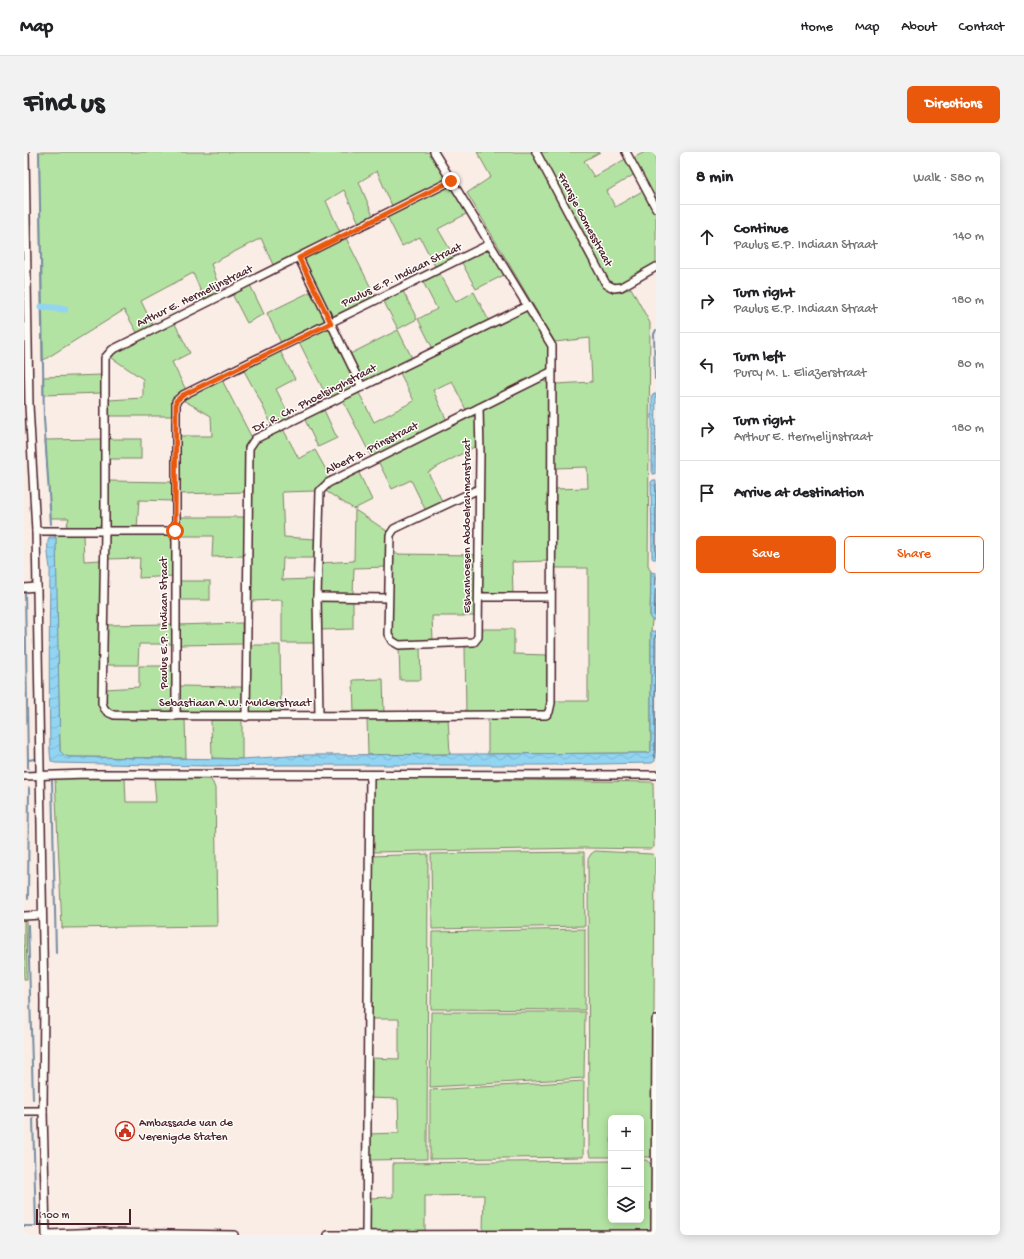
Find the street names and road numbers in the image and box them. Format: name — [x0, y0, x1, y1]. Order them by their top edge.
street label: Fransje Gomesstraat — [553, 170, 615, 270]
street label: Paulus E.P. Indiaan Straat — [339, 240, 465, 312]
street label: Arthur E. Hermelijnstraat — [135, 262, 256, 331]
street label: Dr. R. Ch. Phoelsinghstraat — [250, 361, 380, 437]
street label: Albert B. Prinsstraat — [323, 419, 422, 478]
street label: Eshanhoesen Abdoelrahmanstraat — [461, 438, 475, 613]
street label: Paulus E.P. Indiaan Straat — [158, 556, 172, 690]
street label: Sebastiaan A.W. Mulderstraat — [159, 697, 312, 711]

